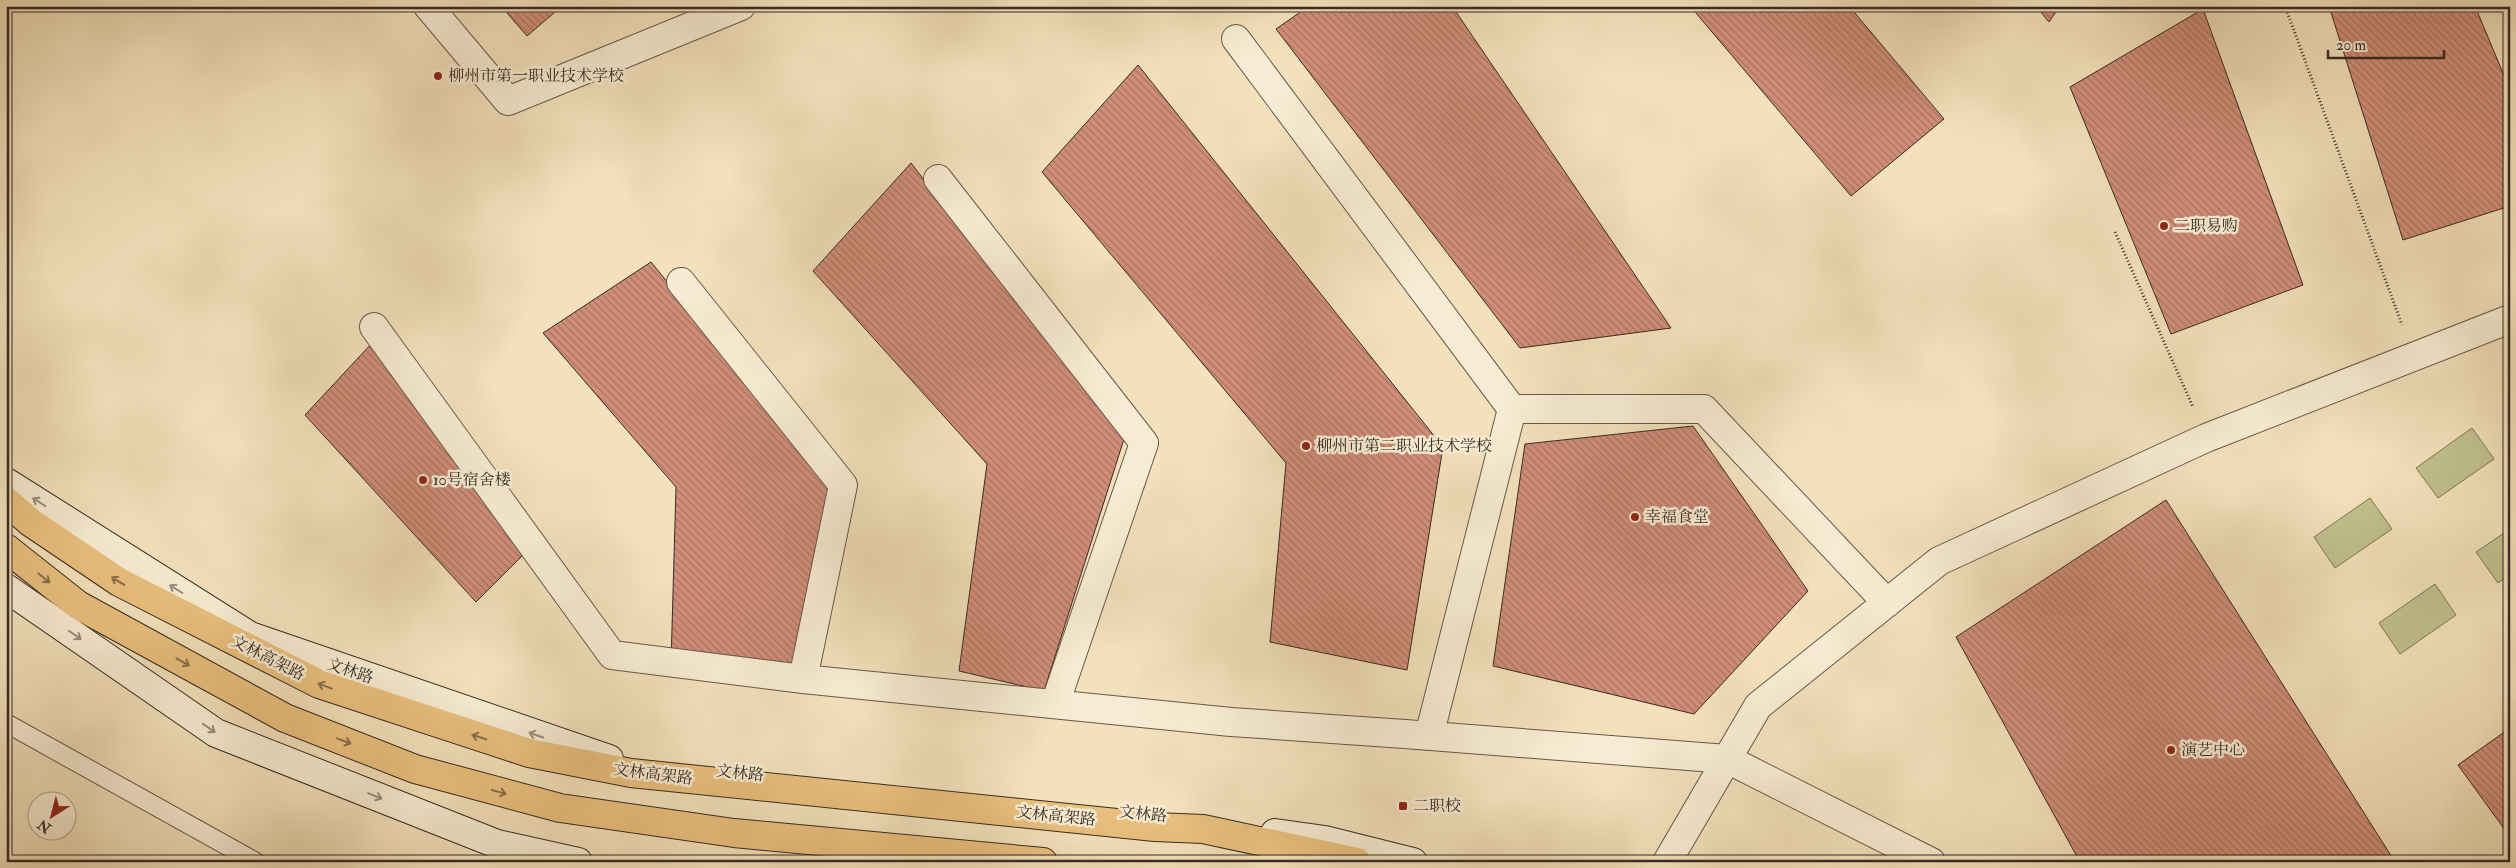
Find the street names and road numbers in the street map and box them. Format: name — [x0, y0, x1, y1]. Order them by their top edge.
street label: 文林高架路 — [228, 631, 308, 685]
street label: 文林路 — [324, 654, 376, 688]
street label: 文林高架路 — [612, 759, 694, 789]
street label: 文林路 — [715, 761, 765, 785]
street label: 文林高架路 — [1015, 802, 1097, 830]
street label: 文林路 — [1118, 802, 1168, 826]

